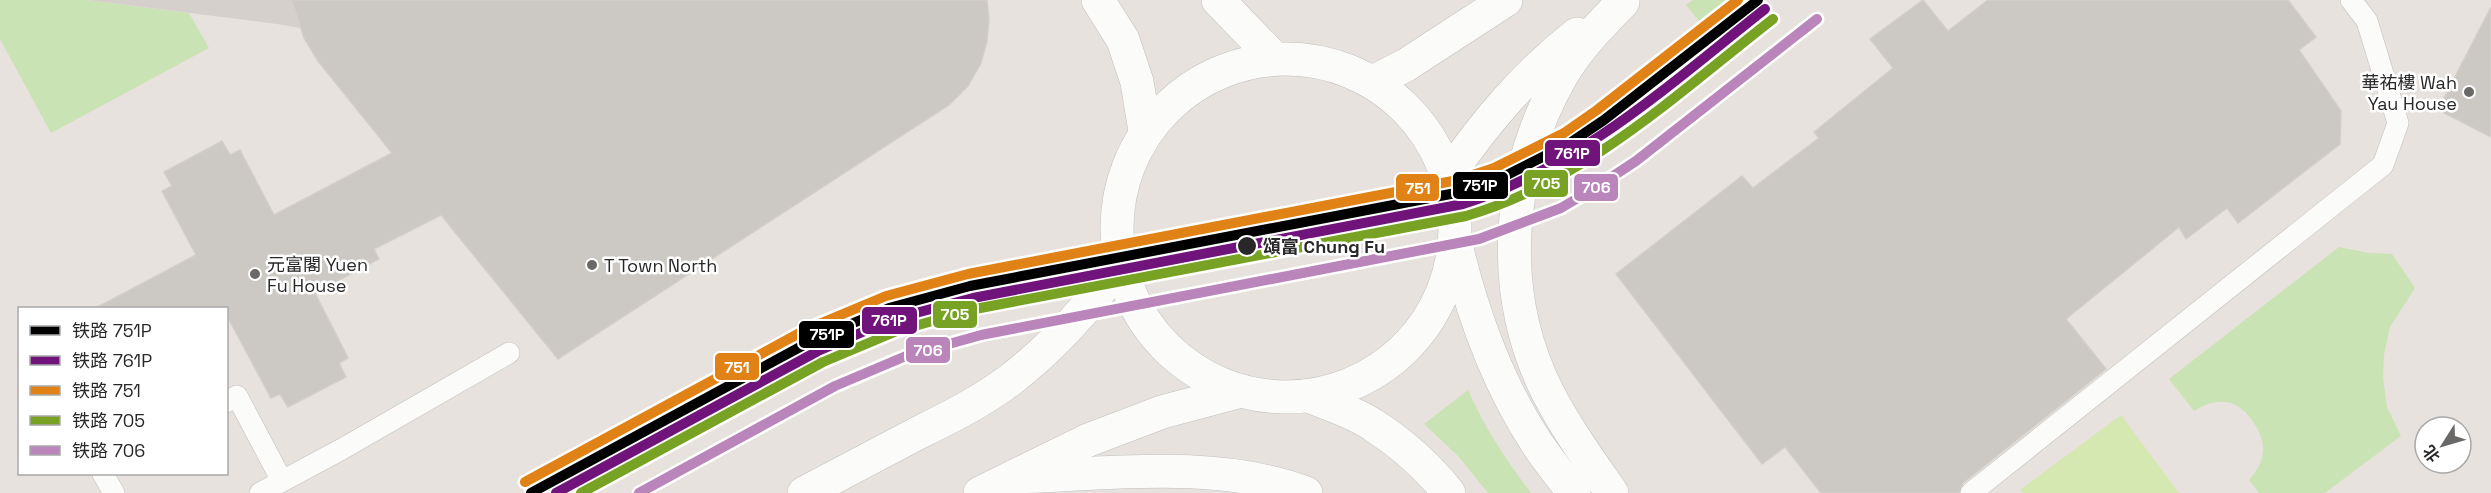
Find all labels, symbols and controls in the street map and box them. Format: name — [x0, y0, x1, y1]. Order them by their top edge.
place label: 華祐樓 Wah Yau House — [2361, 71, 2457, 115]
marker: 華祐樓 Wah Yau House — [2462, 85, 2476, 99]
line badge: 761P — [1544, 139, 1601, 167]
text: 761P — [1554, 143, 1590, 164]
line badge: 705 — [1523, 169, 1569, 198]
line badge: 751P — [1452, 171, 1509, 200]
line badge: 751 — [1395, 173, 1440, 202]
text: 705 — [1532, 173, 1561, 194]
line badge: 706 — [1573, 173, 1619, 202]
text: 751P — [1462, 175, 1498, 196]
text: 706 — [1581, 177, 1611, 198]
text: 751 — [1405, 178, 1431, 199]
marker: 頌富 Chung Fu — [1236, 235, 1258, 257]
place label: 頌富 Chung Fu — [1263, 235, 1385, 258]
place label: 元富閣 Yuen Fu House — [267, 253, 368, 297]
place label: T Town North — [604, 254, 717, 277]
marker: T Town North — [585, 258, 599, 272]
marker: 元富閣 Yuen Fu House — [248, 267, 262, 281]
line badge: 705 — [932, 300, 978, 329]
text: 705 — [941, 304, 970, 325]
line badge: 761P — [861, 306, 918, 335]
legend — [18, 307, 228, 475]
text: 761P — [871, 310, 907, 331]
text: 铁路 751P — [72, 319, 152, 342]
line badge: 751P — [798, 320, 855, 349]
text: 751P — [809, 324, 845, 345]
line badge: 706 — [905, 336, 951, 364]
text: 706 — [913, 340, 943, 361]
text: 铁路 761P — [72, 349, 152, 372]
line badge: 751 — [714, 352, 760, 381]
text: 751 — [724, 357, 750, 378]
text: 铁路 751 — [72, 379, 141, 402]
text: 铁路 705 — [72, 409, 145, 432]
north arrow — [2413, 415, 2473, 475]
text: 铁路 706 — [72, 439, 145, 462]
text: 北 — [2418, 441, 2445, 466]

